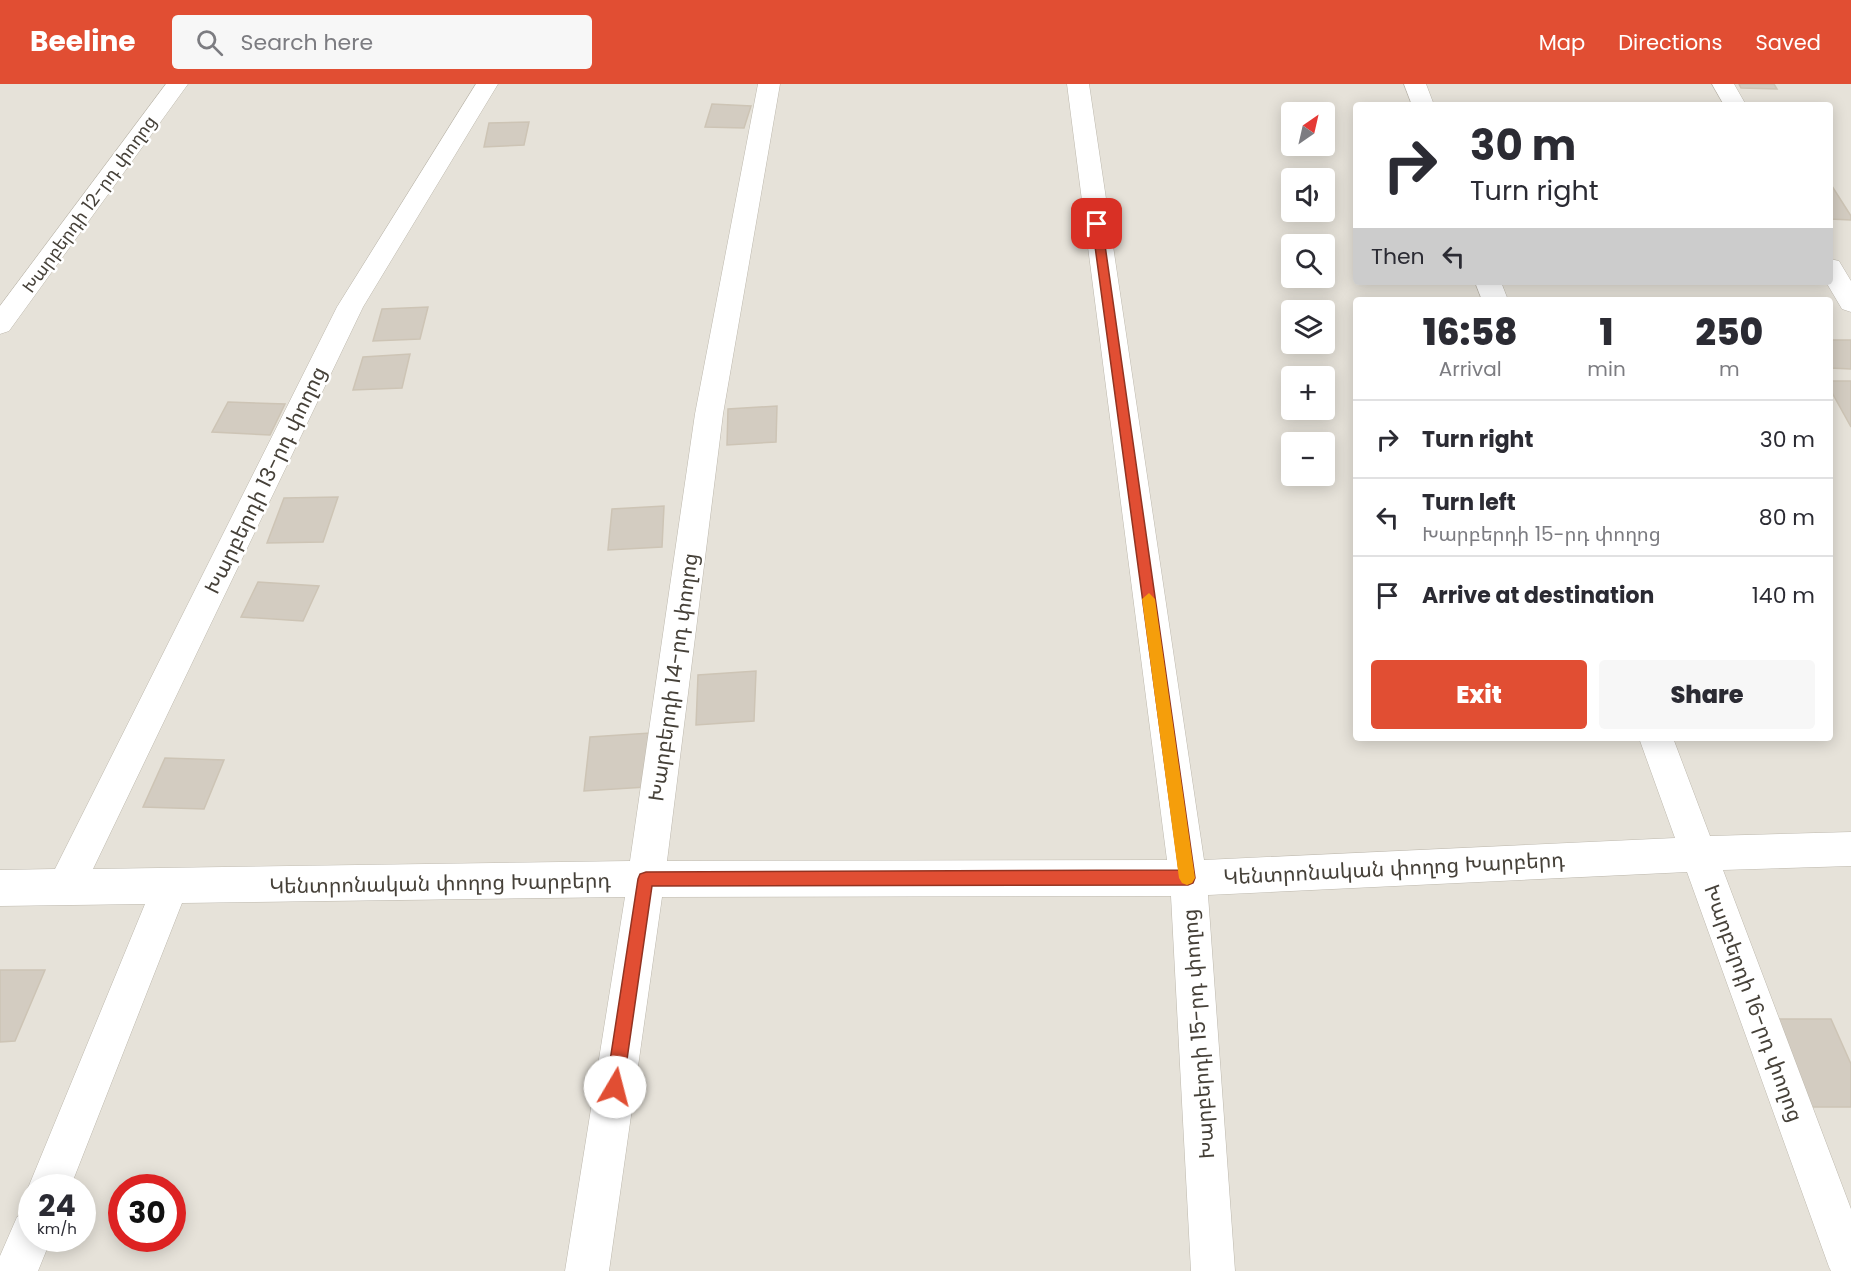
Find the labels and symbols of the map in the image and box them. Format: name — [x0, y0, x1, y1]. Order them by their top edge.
north arrow — [1281, 102, 1335, 156]
street label: Խարբերդի 12-րդ փողոց — [16, 110, 162, 298]
pin — [1071, 198, 1122, 249]
street label: Խարբերդի 13-րդ փողոց — [197, 361, 333, 599]
street label: Խարբերդի 14-րդ փողոց — [641, 551, 705, 803]
street label: Կենտրոնական փողոց Խարբերդ — [1223, 845, 1566, 891]
street label: Կենտրոնական փողոց Խարբերդ — [269, 866, 612, 900]
street label: Խարբերդի 16-րդ փողոց — [1697, 880, 1811, 1126]
street label: Խարբերդի 15-րդ փողոց — [1175, 908, 1221, 1160]
position arrow — [583, 1055, 647, 1119]
speed limit sign: 30 — [108, 1174, 186, 1252]

